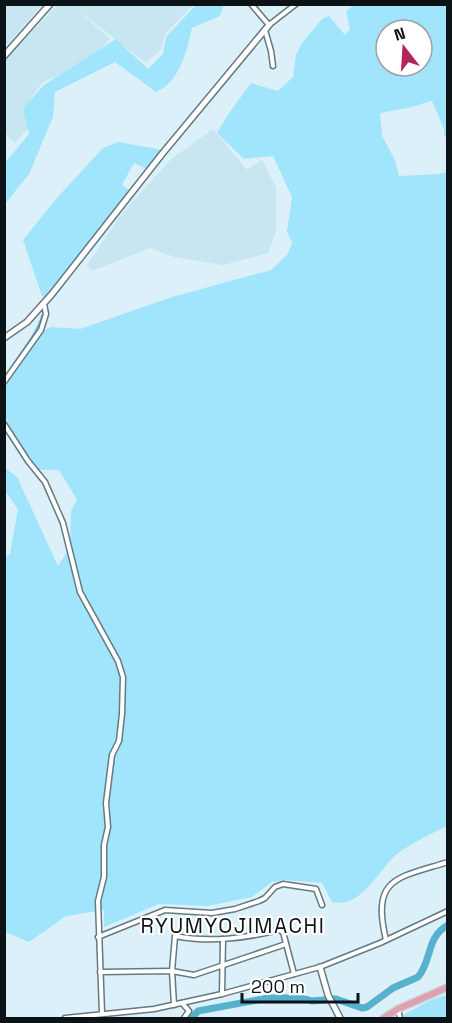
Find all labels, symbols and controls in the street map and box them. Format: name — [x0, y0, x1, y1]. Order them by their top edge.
north arrow — [374, 18, 434, 78]
text: N — [392, 23, 408, 46]
district label: RYUMYOJIMACHI — [141, 912, 325, 939]
scale bar — [242, 966, 358, 1004]
text: 200 m — [251, 975, 305, 998]

